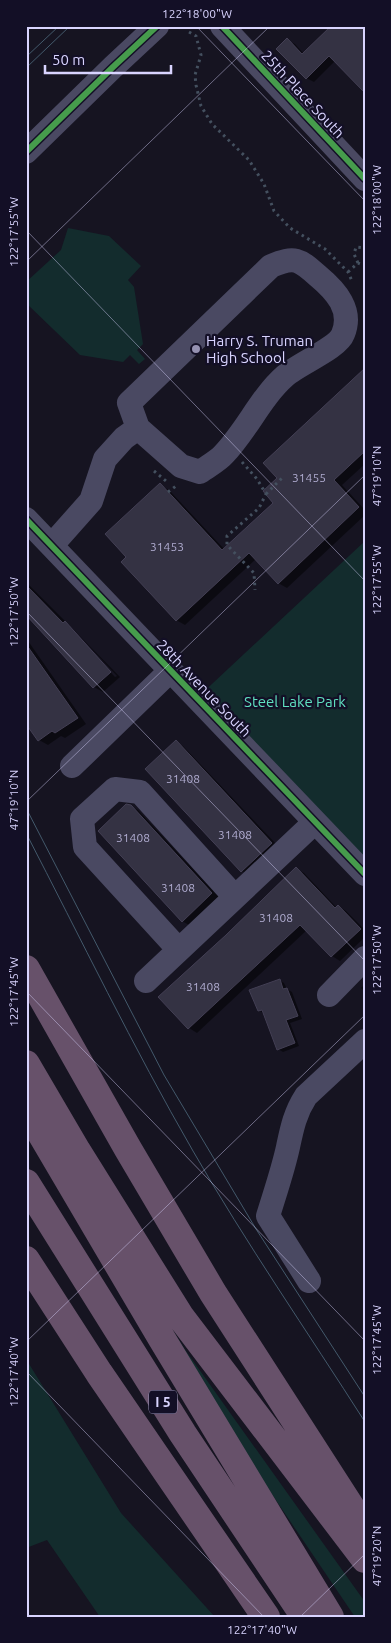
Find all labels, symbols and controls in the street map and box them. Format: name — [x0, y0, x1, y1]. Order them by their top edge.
text: 122°18'00"W — [162, 7, 232, 20]
scale bar — [45, 42, 171, 74]
street label: 25th Place South — [258, 47, 348, 141]
text: 50 m — [52, 51, 85, 68]
text: 122°18'00"W — [370, 165, 383, 235]
text: 122°17'55"W — [7, 197, 20, 267]
place label: Harry S. Truman High School — [206, 332, 313, 366]
marker: Harry S. Truman High School — [190, 343, 202, 355]
text: 47°19'10"N — [370, 446, 383, 506]
house number: 31455 — [292, 471, 326, 484]
house number: 31453 — [150, 540, 184, 553]
text: 122°17'55"W — [370, 545, 383, 615]
text: 122°17'50"W — [7, 577, 20, 647]
street label: 28th Avenue South — [153, 636, 255, 740]
park label: Steel Lake Park — [244, 693, 346, 710]
text: 47°19'10"N — [7, 770, 20, 830]
house number: 31408 — [166, 772, 200, 785]
house number: 31408 — [218, 828, 252, 841]
house number: 31408 — [116, 831, 150, 844]
house number: 31408 — [161, 881, 195, 894]
house number: 31408 — [259, 911, 293, 924]
text: 122°17'50"W — [370, 925, 383, 995]
text: 122°17'45"W — [7, 957, 20, 1027]
house number: 31408 — [186, 980, 220, 993]
text: 122°17'45"W — [370, 1305, 383, 1375]
text: 122°17'40"W — [7, 1337, 20, 1407]
road number: I 5 — [149, 1390, 177, 1414]
text: 47°19'20"N — [370, 1526, 383, 1586]
text: 122°17'40"W — [227, 1623, 297, 1636]

